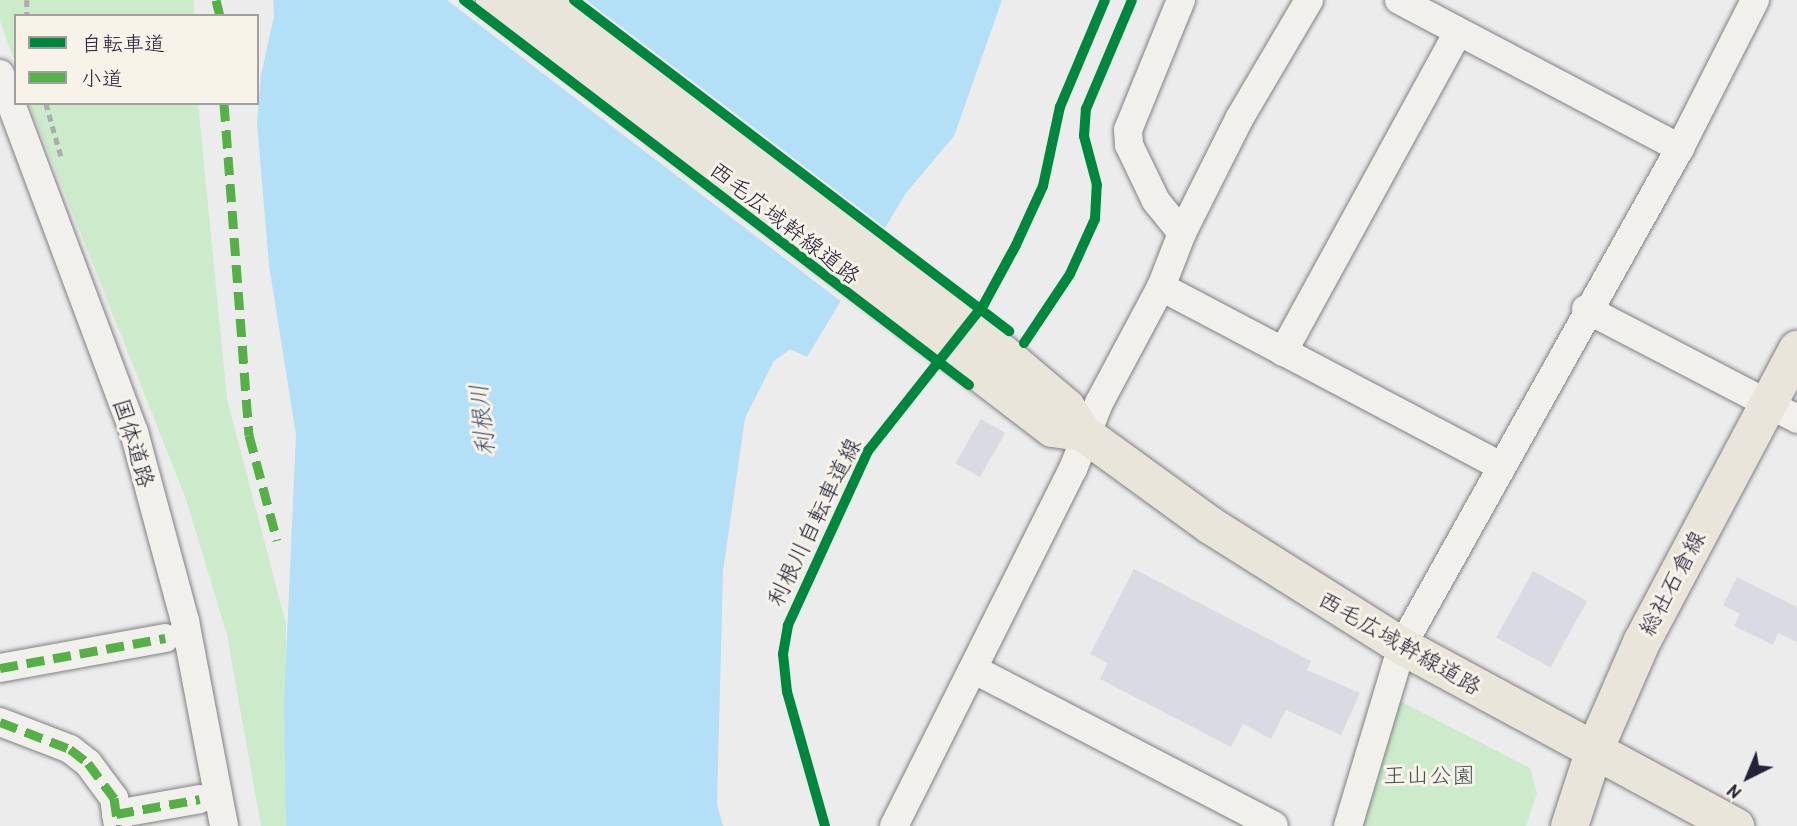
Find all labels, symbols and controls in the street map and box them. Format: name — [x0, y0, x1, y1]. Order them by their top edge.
legend — [14, 14, 259, 105]
text: 自転車道 — [81, 29, 165, 58]
text: 小道 — [81, 64, 123, 93]
street label: 西毛広域幹線道路 — [704, 155, 866, 291]
water label: 利根川 — [464, 383, 500, 457]
street label: 国体道路 — [107, 395, 161, 491]
street label: 利根川自転車道線 — [761, 433, 867, 611]
street label: 総社石倉線 — [1633, 526, 1711, 640]
street label: 西毛広域幹線道路 — [1313, 585, 1487, 701]
north arrow — [1713, 742, 1783, 812]
park label: 王山公園 — [1383, 761, 1475, 789]
text: N — [1721, 779, 1746, 805]

